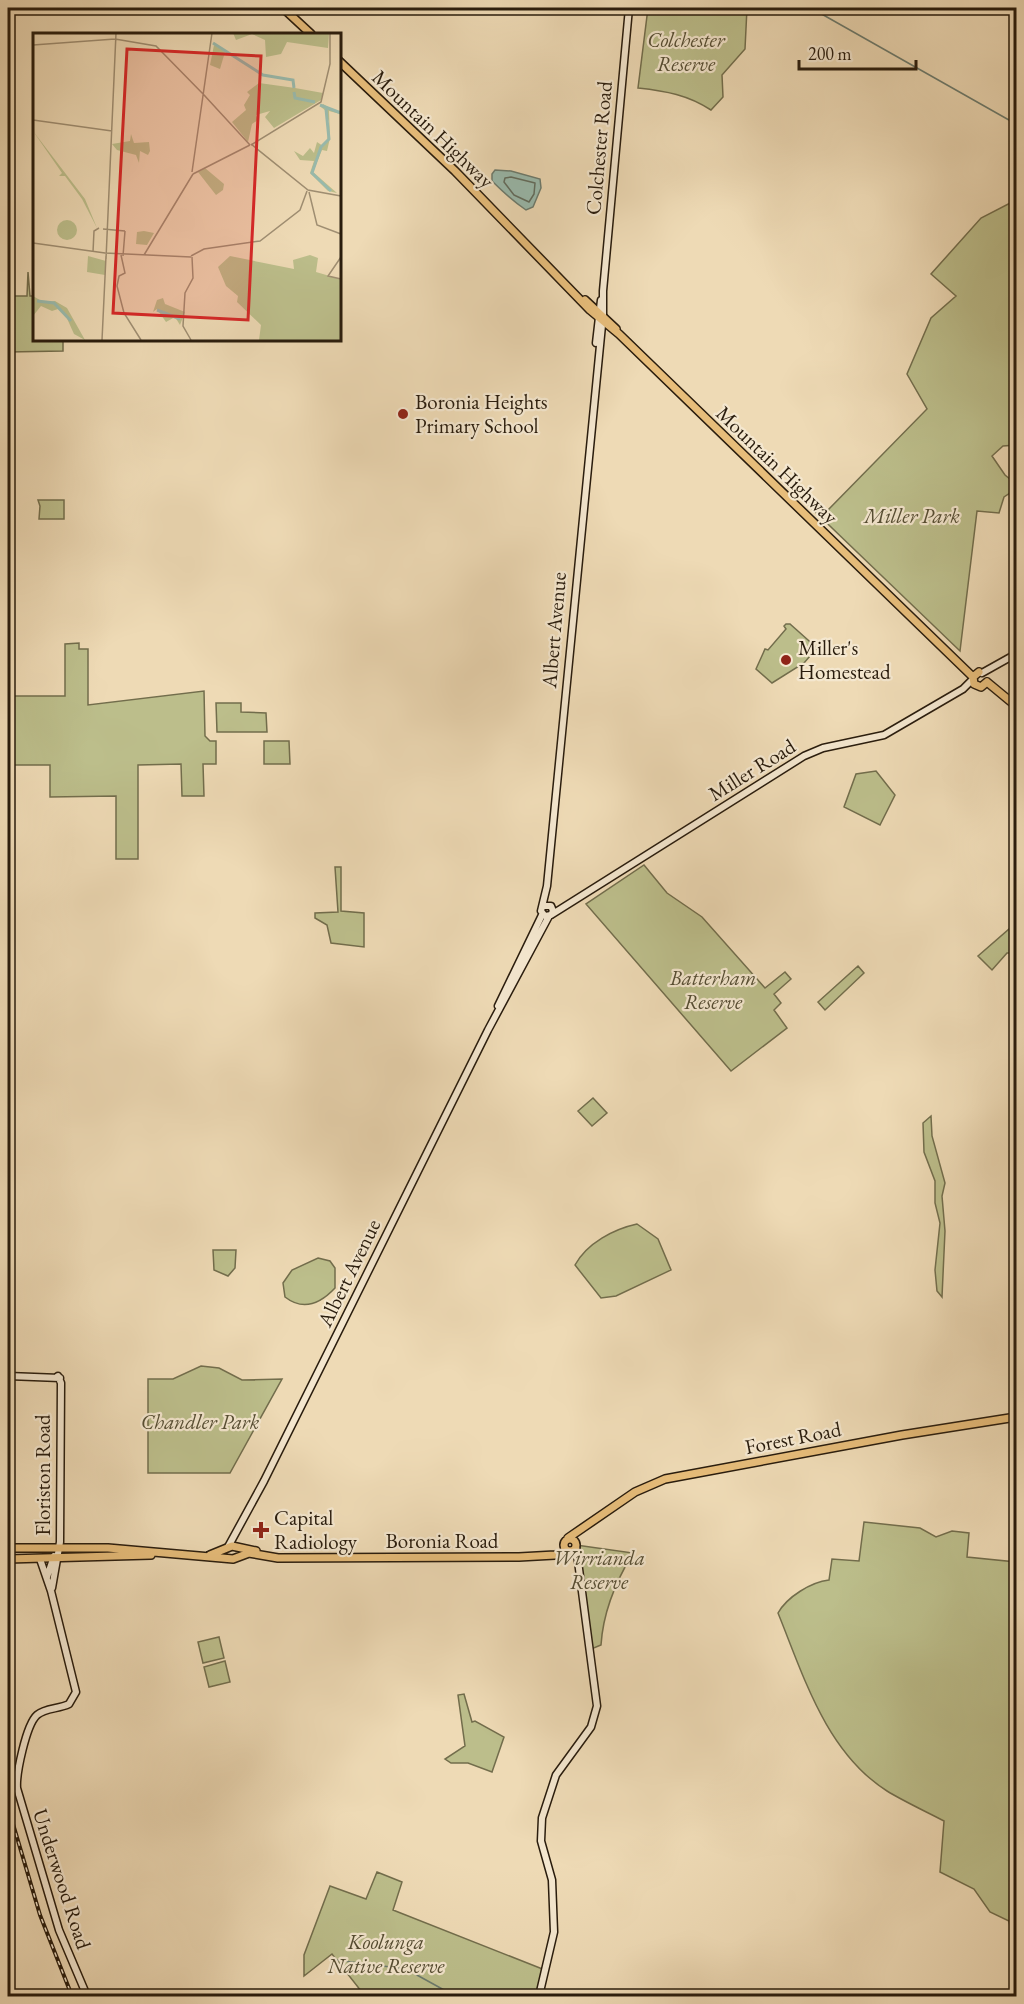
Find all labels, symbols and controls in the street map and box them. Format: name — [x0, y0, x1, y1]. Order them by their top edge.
park label: Colchester Reserve — [647, 26, 726, 77]
inset map — [33, 33, 340, 340]
scale bar — [799, 33, 916, 71]
text: 200 m — [808, 42, 852, 65]
street label: Mountain Highway — [367, 64, 501, 194]
street label: Colchester Road — [579, 80, 618, 216]
place label: Boronia Heights Primary School — [415, 388, 548, 439]
street label: Mountain Highway — [711, 400, 845, 530]
marker: Boronia Heights Primary School — [396, 407, 410, 421]
park label: Miller Park — [862, 502, 960, 529]
street label: Albert Avenue — [535, 571, 572, 690]
place label: Miller's Homestead — [798, 634, 891, 685]
marker: Miller's Homestead — [779, 653, 793, 667]
street label: Miller Road — [703, 732, 801, 807]
park label: Batterham Reserve — [669, 964, 756, 1015]
street label: Albert Avenue — [310, 1214, 386, 1332]
park label: Chandler Park — [141, 1408, 260, 1435]
street label: Floriston Road — [29, 1414, 56, 1536]
street label: Forest Road — [743, 1415, 844, 1460]
place label: Capital Radiology — [274, 1504, 358, 1555]
marker: Capital Radiology — [252, 1521, 270, 1539]
street label: Boronia Road — [386, 1527, 499, 1554]
park label: Wirrianda Reserve — [553, 1544, 645, 1595]
street label: Underwood Road — [27, 1805, 98, 1953]
park label: Koolunga Native Reserve — [326, 1928, 445, 1979]

